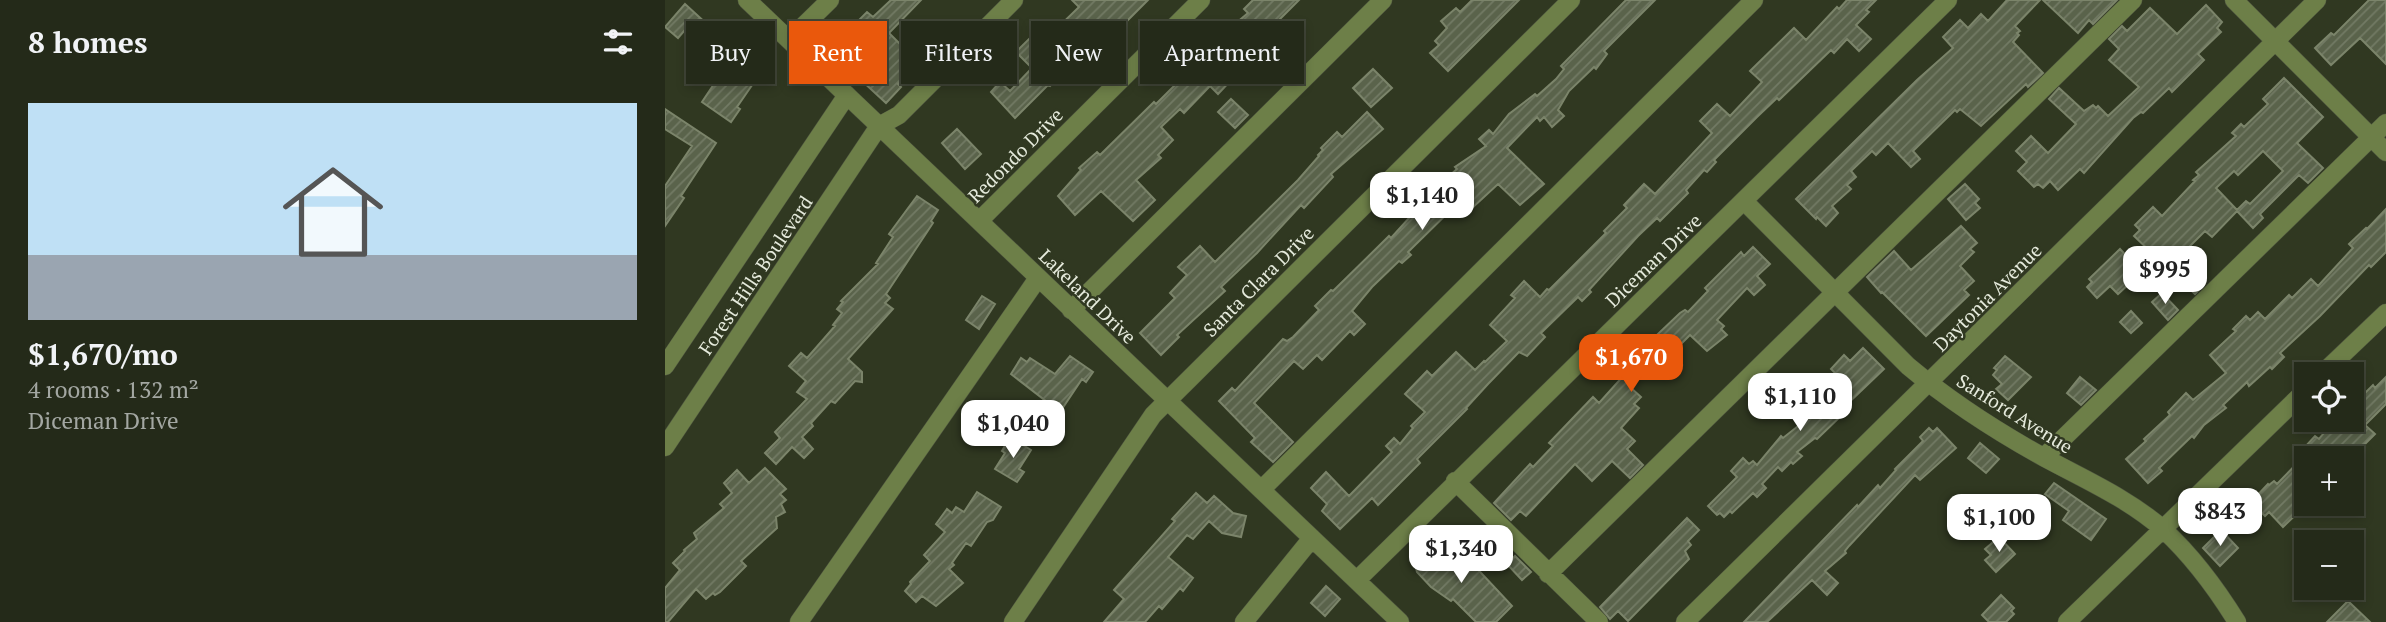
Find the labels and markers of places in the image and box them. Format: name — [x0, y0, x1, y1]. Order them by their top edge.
pin: $1,140 — [1365, 173, 1479, 232]
pin: $995 — [2124, 246, 2206, 306]
pin: $1,670 — [1574, 334, 1688, 394]
pin: $1,110 — [1743, 374, 1857, 433]
pin: $1,040 — [956, 400, 1070, 460]
pin: $843 — [2179, 489, 2261, 548]
pin: $1,100 — [1942, 494, 2056, 554]
pin: $1,340 — [1404, 526, 1518, 585]

